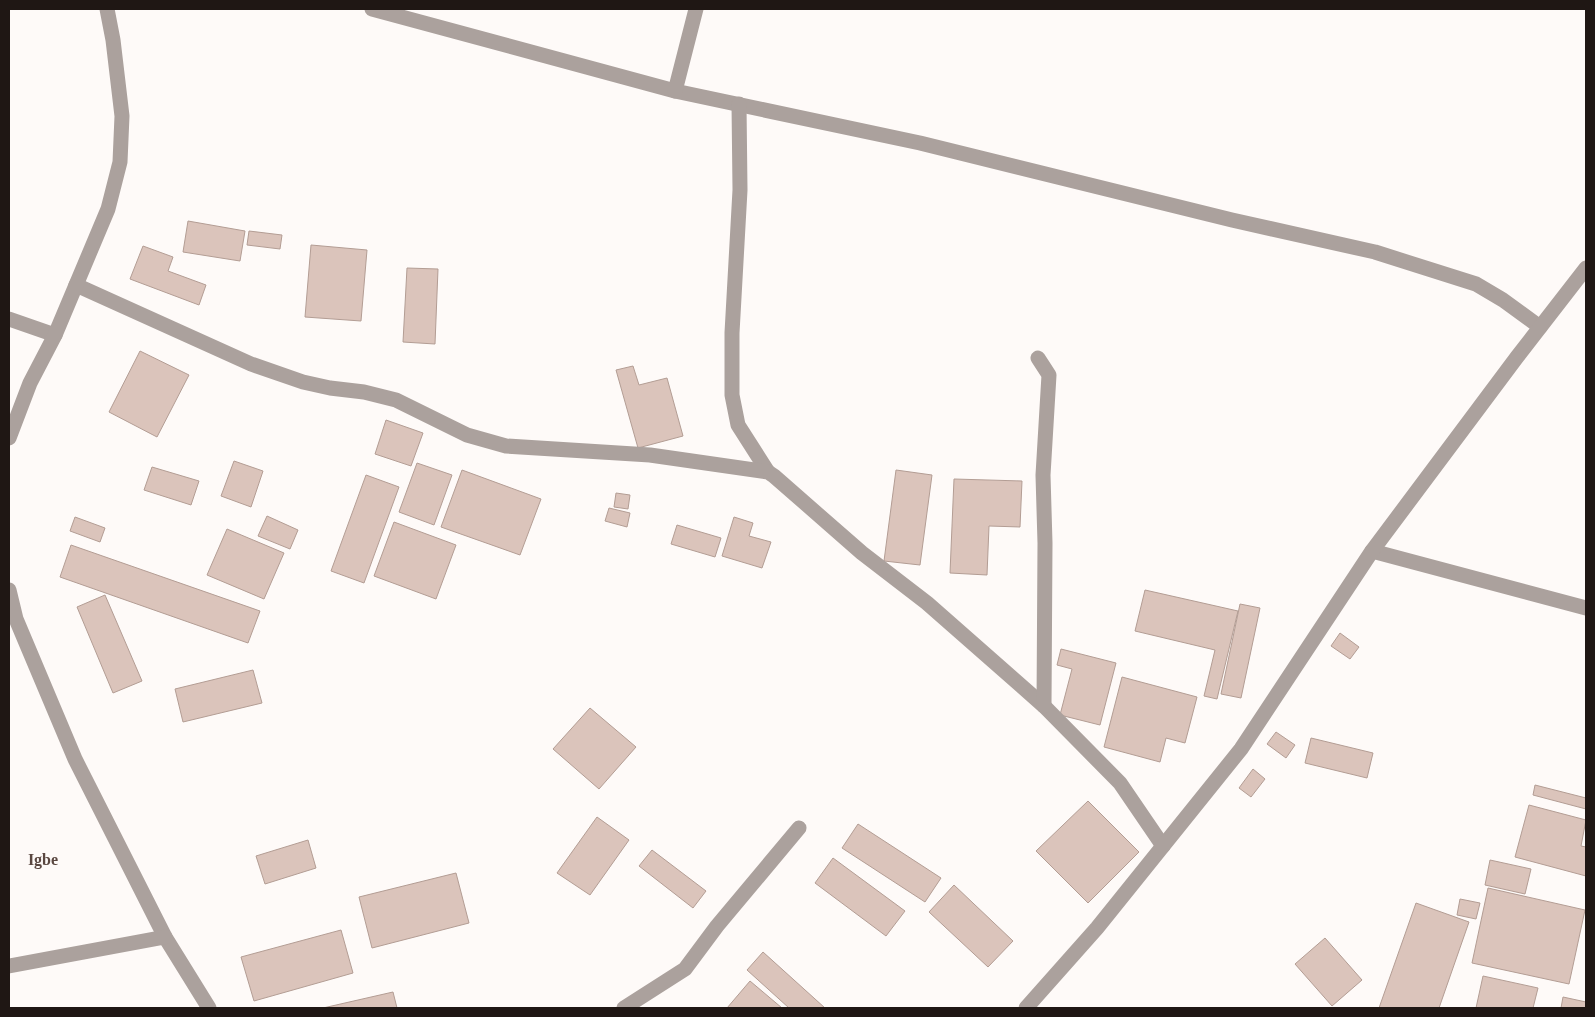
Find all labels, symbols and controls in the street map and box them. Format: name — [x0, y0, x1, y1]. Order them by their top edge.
district label: Igbe — [28, 851, 58, 869]

